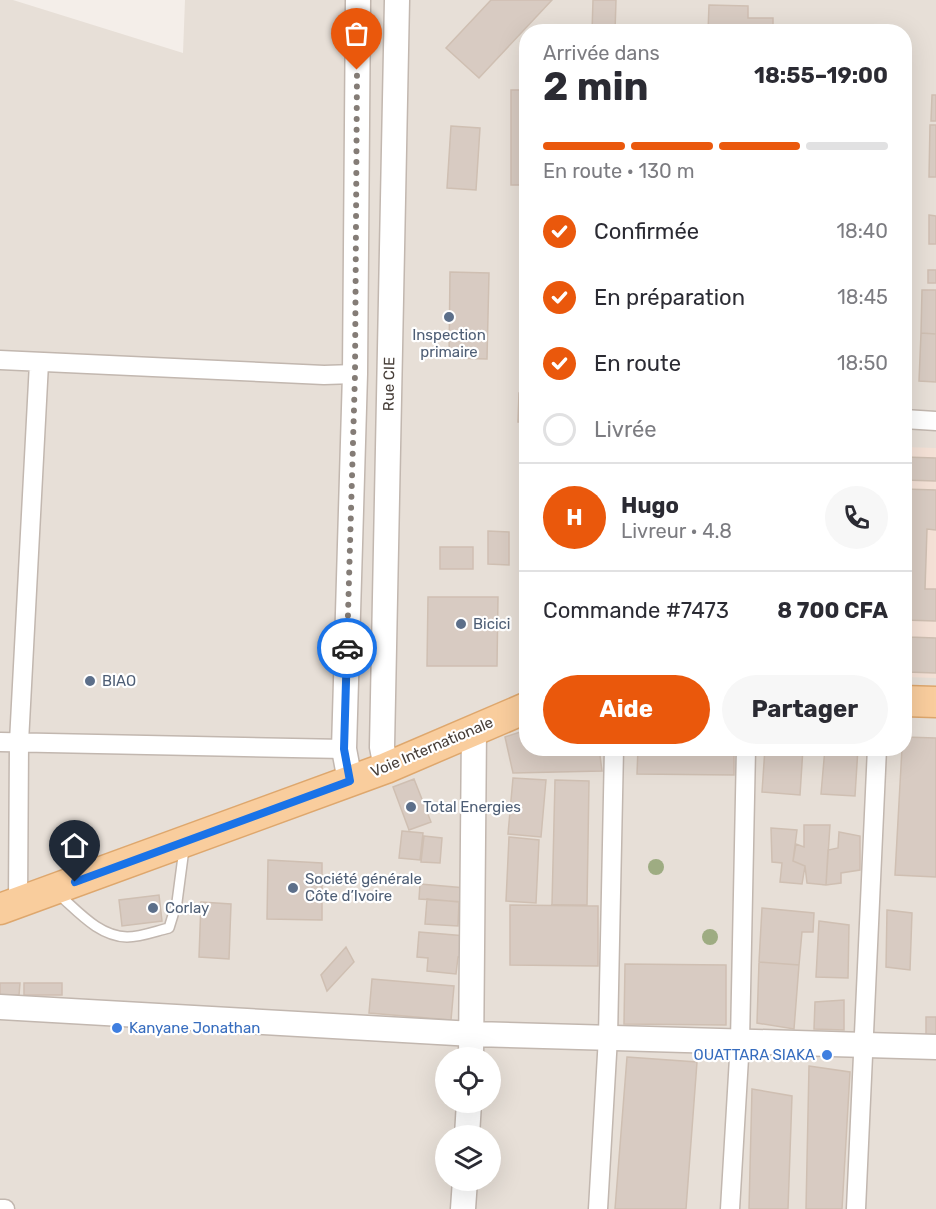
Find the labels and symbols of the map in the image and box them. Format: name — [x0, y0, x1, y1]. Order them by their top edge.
pin — [331, 8, 382, 70]
marker: Inspection primaire — [442, 310, 456, 324]
place label: Inspection primaire — [412, 326, 486, 361]
street label: Rue CIE — [380, 357, 398, 411]
place label: Bicici — [473, 615, 510, 633]
marker: Bicici — [454, 617, 468, 631]
courier — [317, 618, 377, 678]
place label: BIAO — [102, 672, 136, 690]
marker: BIAO — [83, 674, 97, 688]
street label: Voie Internationale — [368, 713, 496, 781]
place label: Total Energies — [423, 798, 521, 816]
marker: Total Energies — [404, 800, 418, 814]
pin — [49, 820, 100, 882]
place label: Société générale Côte d’Ivoire — [305, 870, 422, 905]
marker: Société générale Côte d’Ivoire — [286, 881, 300, 895]
place label: Corlay — [165, 899, 209, 917]
marker: Corlay — [146, 901, 160, 915]
place label: Kanyane Jonathan — [129, 1019, 260, 1037]
marker: Kanyane Jonathan — [110, 1021, 124, 1035]
place label: OUATTARA SIAKA — [694, 1046, 815, 1064]
marker: OUATTARA SIAKA — [820, 1048, 834, 1062]

